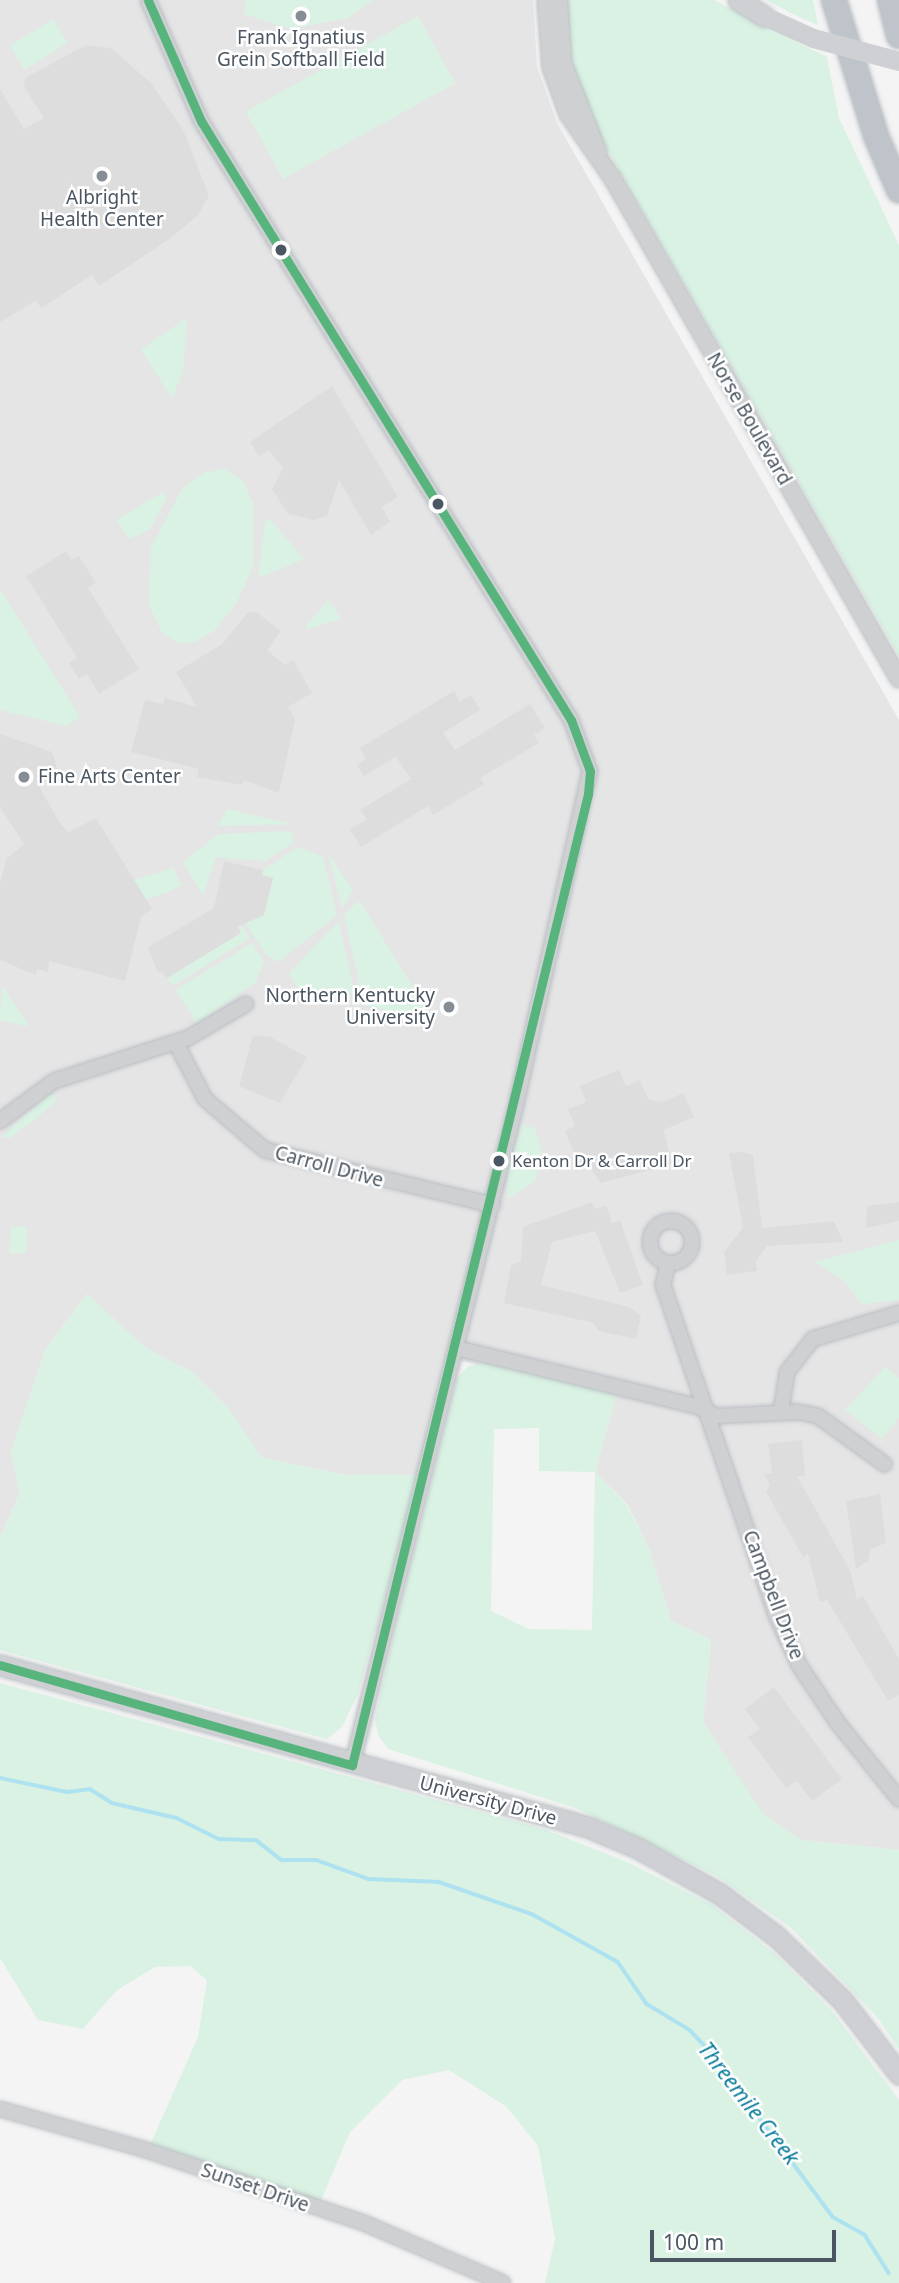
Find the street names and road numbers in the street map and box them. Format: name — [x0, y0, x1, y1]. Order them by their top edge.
street label: Norse Boulevard — [702, 349, 796, 489]
street label: Carroll Drive — [272, 1142, 386, 1192]
street label: Campbell Drive — [738, 1527, 808, 1663]
street label: University Drive — [417, 1772, 559, 1830]
street label: Sunset Drive — [198, 2159, 312, 2217]

